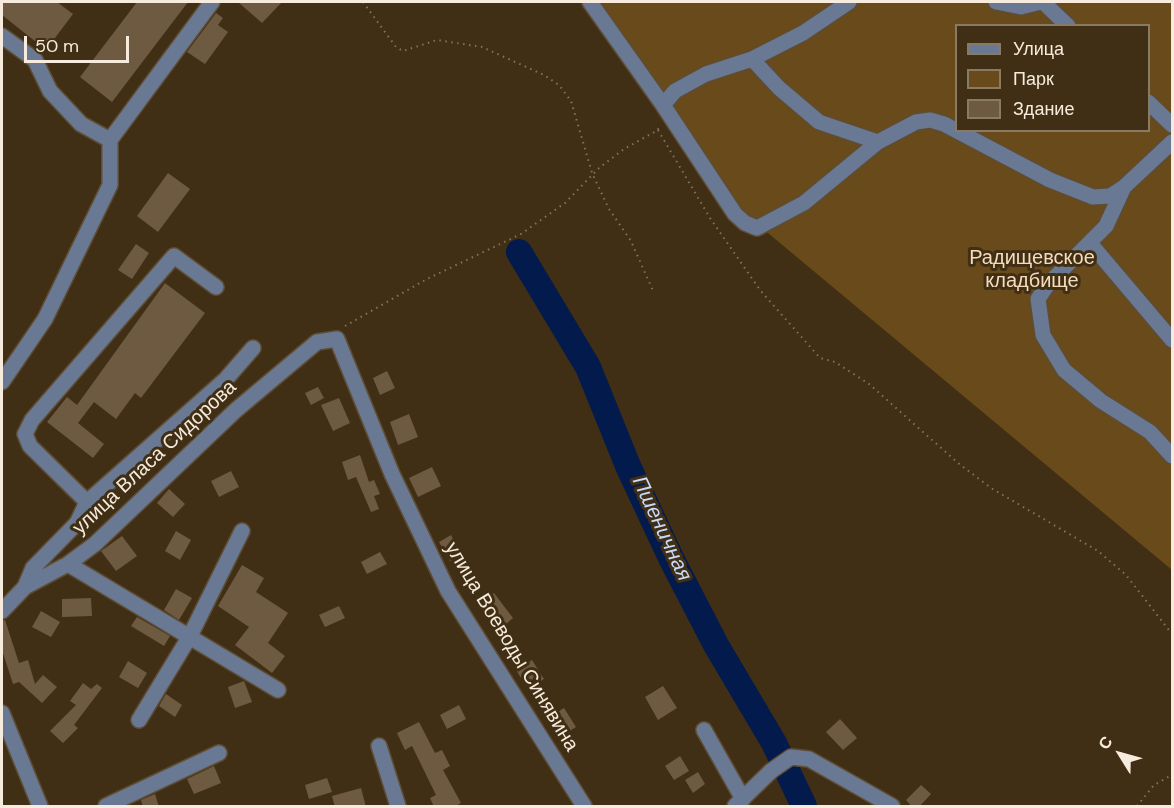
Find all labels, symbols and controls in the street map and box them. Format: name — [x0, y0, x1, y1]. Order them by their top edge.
scale bar — [27, 24, 132, 62]
legend — [955, 24, 1150, 132]
text: 50 m — [35, 34, 79, 58]
text: Улица — [1013, 37, 1064, 61]
text: Парк — [1013, 67, 1054, 91]
text: Здание — [1013, 97, 1074, 121]
park label: Радищевское кладбище — [969, 247, 1095, 294]
street label: улица Власа Сидорова — [68, 376, 242, 540]
water label: Пшеничная — [626, 473, 696, 585]
street label: улица Воеводы Синявина — [439, 538, 583, 756]
north arrow — [1090, 724, 1150, 784]
text: С — [1093, 732, 1117, 754]

